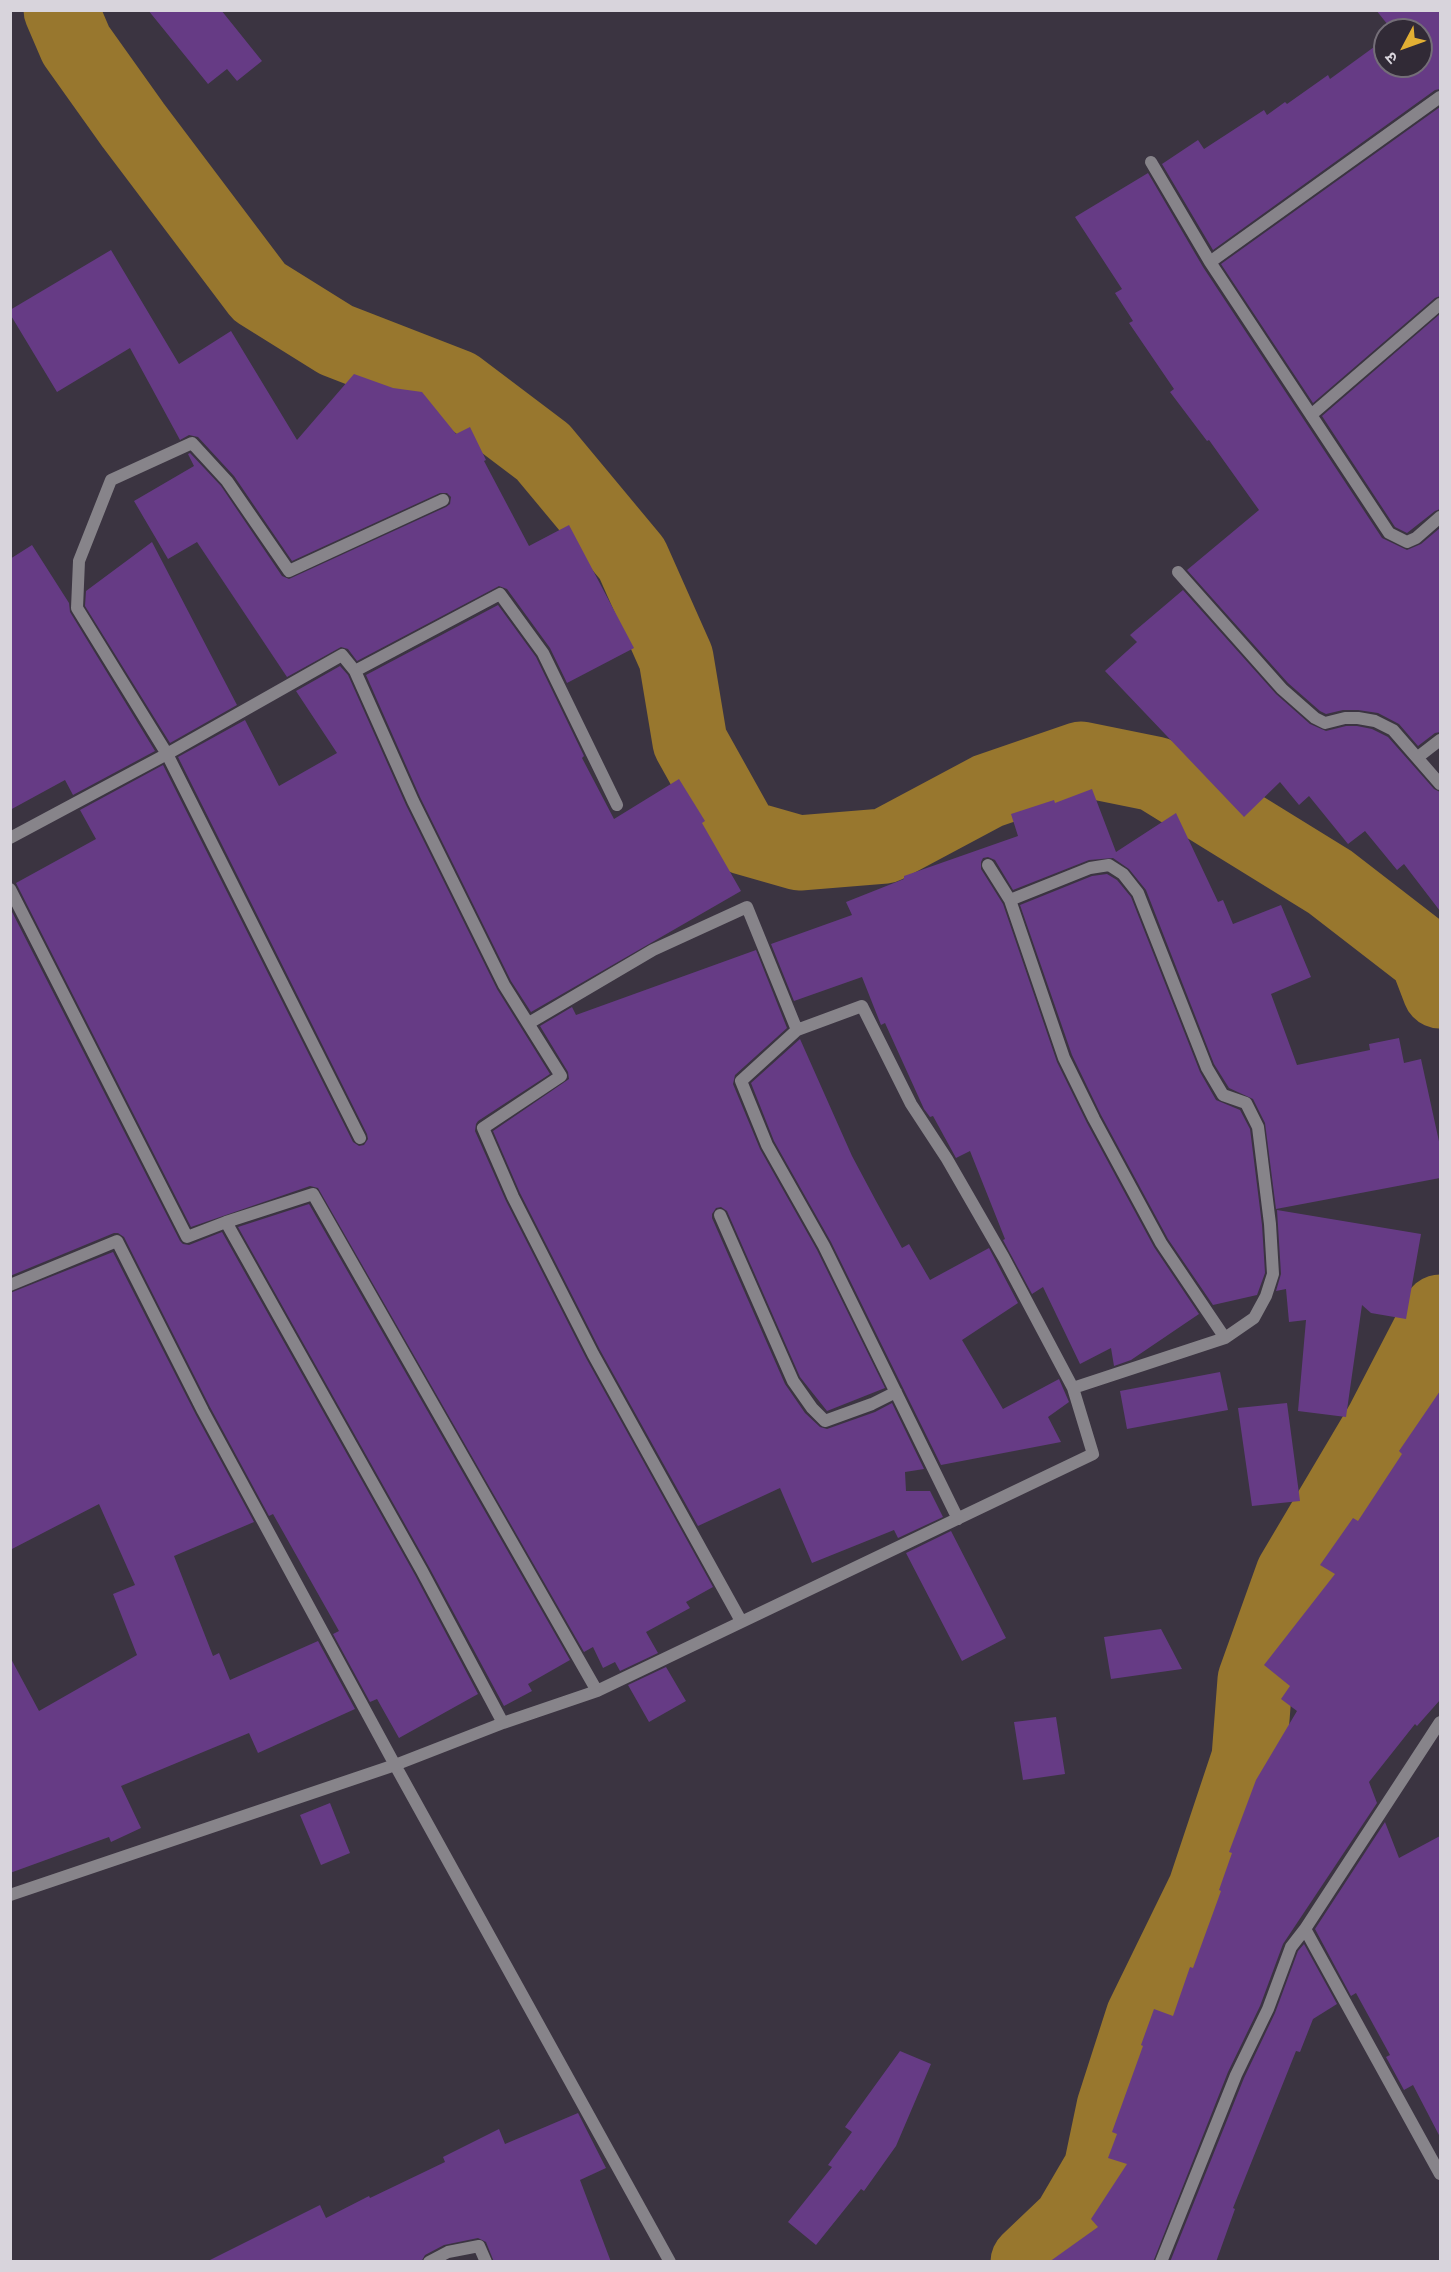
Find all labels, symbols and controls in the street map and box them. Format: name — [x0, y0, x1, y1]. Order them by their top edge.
north arrow — [1373, 18, 1433, 78]
text: उ — [1380, 48, 1402, 69]

